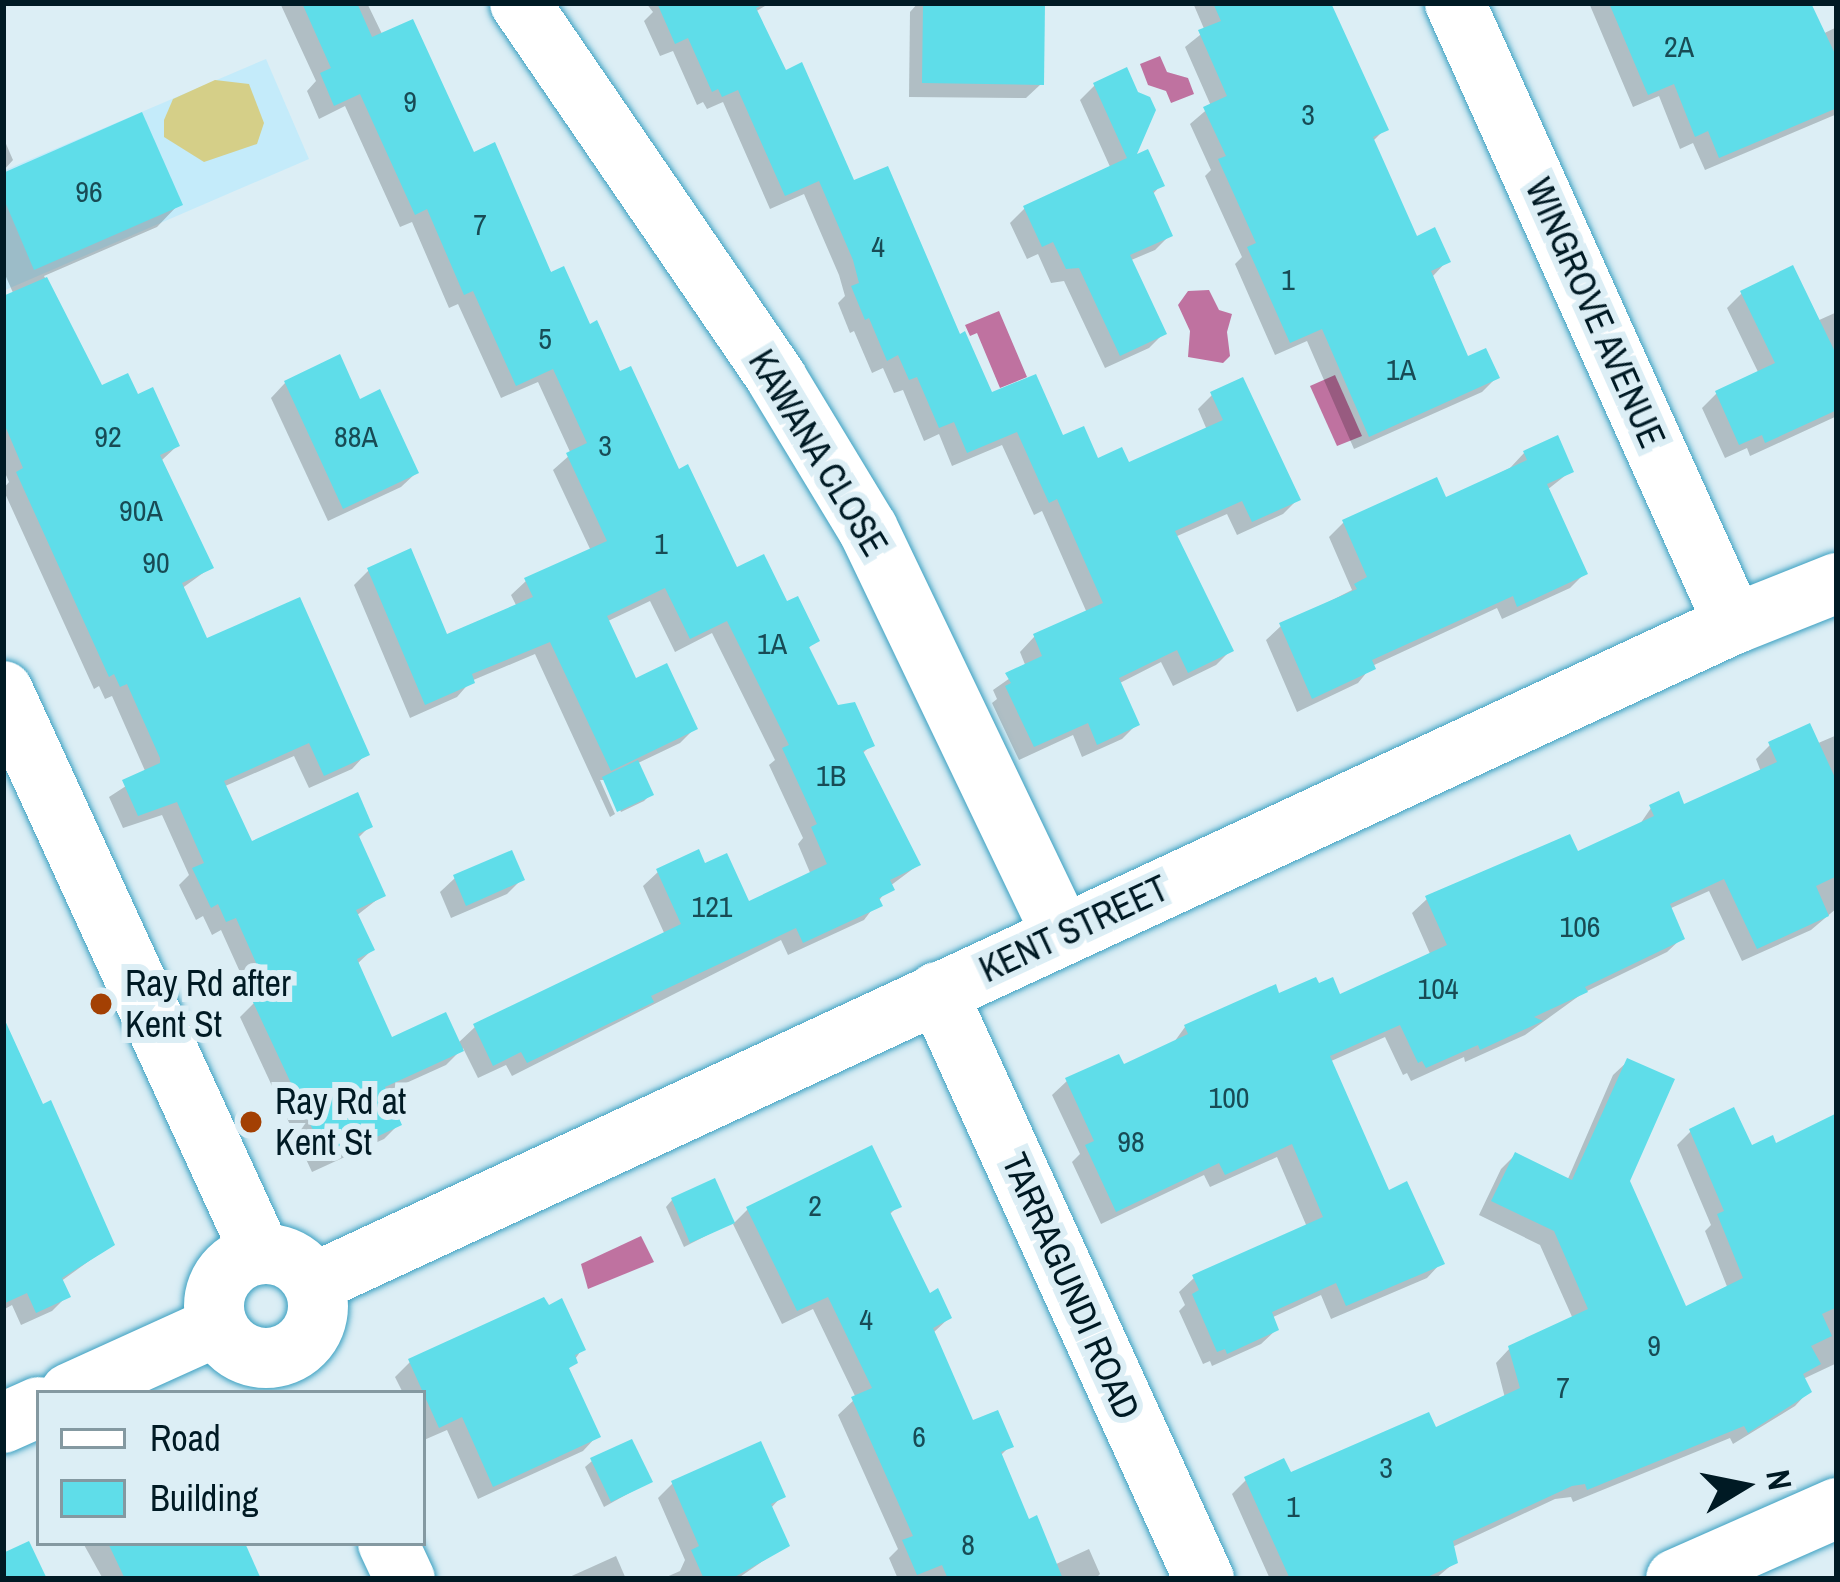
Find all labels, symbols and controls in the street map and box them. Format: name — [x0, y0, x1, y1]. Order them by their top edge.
house number: 2A — [1664, 28, 1694, 64]
house number: 9 — [403, 83, 417, 119]
house number: 3 — [1301, 96, 1315, 132]
street label: WINGROVE AVENUE — [1516, 171, 1674, 455]
house number: 96 — [75, 173, 103, 209]
house number: 7 — [473, 206, 487, 242]
house number: 4 — [871, 228, 885, 264]
house number: 1 — [1281, 261, 1295, 297]
house number: 5 — [538, 320, 552, 356]
street label: KAWANA CLOSE — [739, 342, 897, 564]
house number: 1A — [1386, 351, 1416, 387]
house number: 92 — [94, 418, 122, 454]
house number: 88A — [334, 418, 378, 454]
house number: 3 — [598, 427, 612, 463]
house number: 90A — [119, 492, 163, 528]
house number: 1 — [654, 525, 668, 561]
house number: 90 — [142, 544, 170, 580]
house number: 1A — [757, 625, 787, 661]
house number: 1B — [816, 757, 846, 793]
street label: KENT STREET — [973, 866, 1175, 992]
house number: 121 — [691, 888, 733, 924]
house number: 106 — [1559, 908, 1601, 944]
place label: Ray Rd after Kent St — [125, 961, 291, 1046]
house number: 104 — [1417, 970, 1459, 1006]
marker: Ray Rd after Kent St — [88, 991, 114, 1017]
place label: Ray Rd at Kent St — [275, 1079, 406, 1164]
house number: 100 — [1208, 1079, 1250, 1115]
marker: Ray Rd at Kent St — [238, 1109, 264, 1135]
house number: 98 — [1117, 1123, 1145, 1159]
street label: TARRAGUNDI ROAD — [993, 1146, 1149, 1426]
house number: 2 — [808, 1187, 822, 1223]
house number: 4 — [859, 1301, 873, 1337]
house number: 9 — [1647, 1327, 1661, 1363]
house number: 7 — [1556, 1369, 1570, 1405]
legend — [36, 1390, 426, 1546]
text: Road — [150, 1414, 221, 1462]
house number: 6 — [912, 1418, 926, 1454]
north arrow — [1684, 1426, 1804, 1546]
house number: 3 — [1379, 1449, 1393, 1485]
text: N — [1756, 1466, 1803, 1493]
text: Building — [150, 1474, 258, 1522]
house number: 1 — [1286, 1488, 1300, 1524]
house number: 8 — [961, 1526, 975, 1562]

